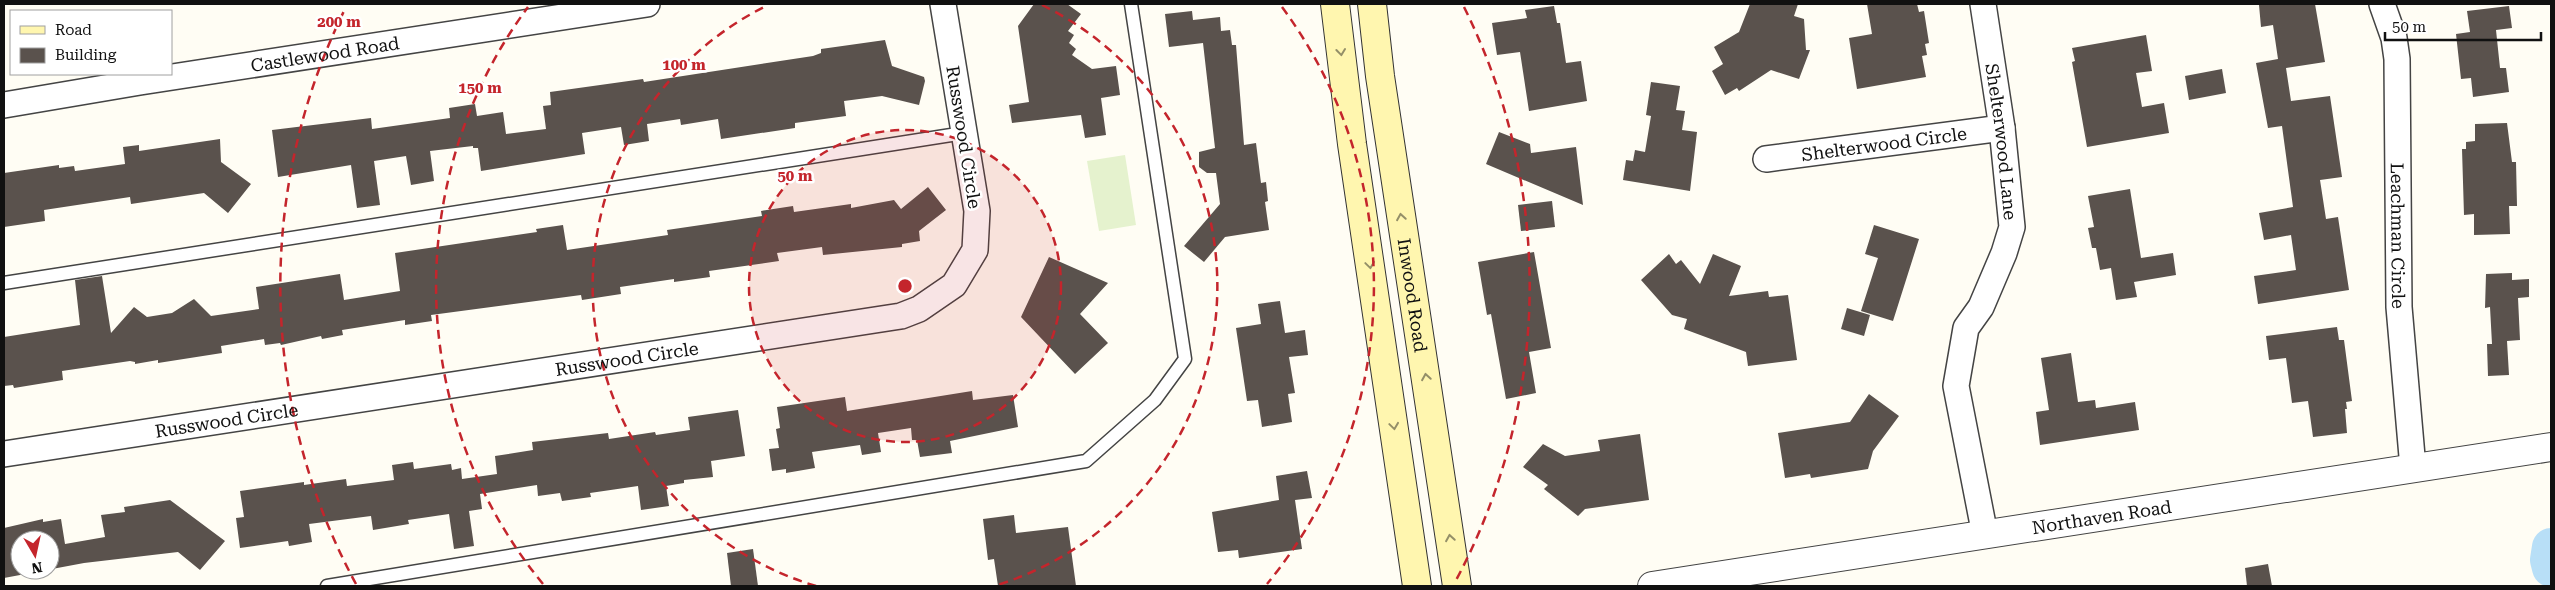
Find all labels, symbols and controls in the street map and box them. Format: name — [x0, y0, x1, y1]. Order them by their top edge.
legend — [10, 10, 172, 75]
scale bar — [2385, 10, 2541, 42]
text: 200 m — [317, 13, 361, 31]
text: 50 m — [2392, 18, 2427, 36]
text: Road — [55, 21, 92, 39]
street label: Castlewood Road — [249, 32, 401, 75]
text: Building — [55, 46, 117, 64]
one-way arrow — [1335, 48, 1346, 56]
text: 100 m — [662, 56, 706, 74]
street label: Shelterwood Lane — [1982, 62, 2022, 221]
street label: Russwood Circle — [942, 64, 986, 210]
text: 150 m — [458, 79, 502, 97]
street label: Shelterwood Circle — [1800, 122, 1968, 165]
street label: Leachman Circle — [2387, 163, 2410, 309]
text: 50 m — [777, 167, 813, 185]
one-way arrow — [1397, 212, 1407, 221]
street label: Inwood Road — [1394, 237, 1432, 354]
one-way arrow — [1364, 261, 1374, 270]
centre of rings — [896, 277, 914, 295]
street label: Russwood Circle — [554, 337, 700, 380]
one-way arrow — [1421, 373, 1431, 382]
street label: Russwood Circle — [153, 398, 300, 441]
one-way arrow — [1388, 422, 1398, 430]
street label: Northaven Road — [2030, 495, 2173, 538]
north arrow — [10, 530, 60, 580]
one-way arrow — [1446, 534, 1456, 542]
text: N — [30, 559, 44, 577]

